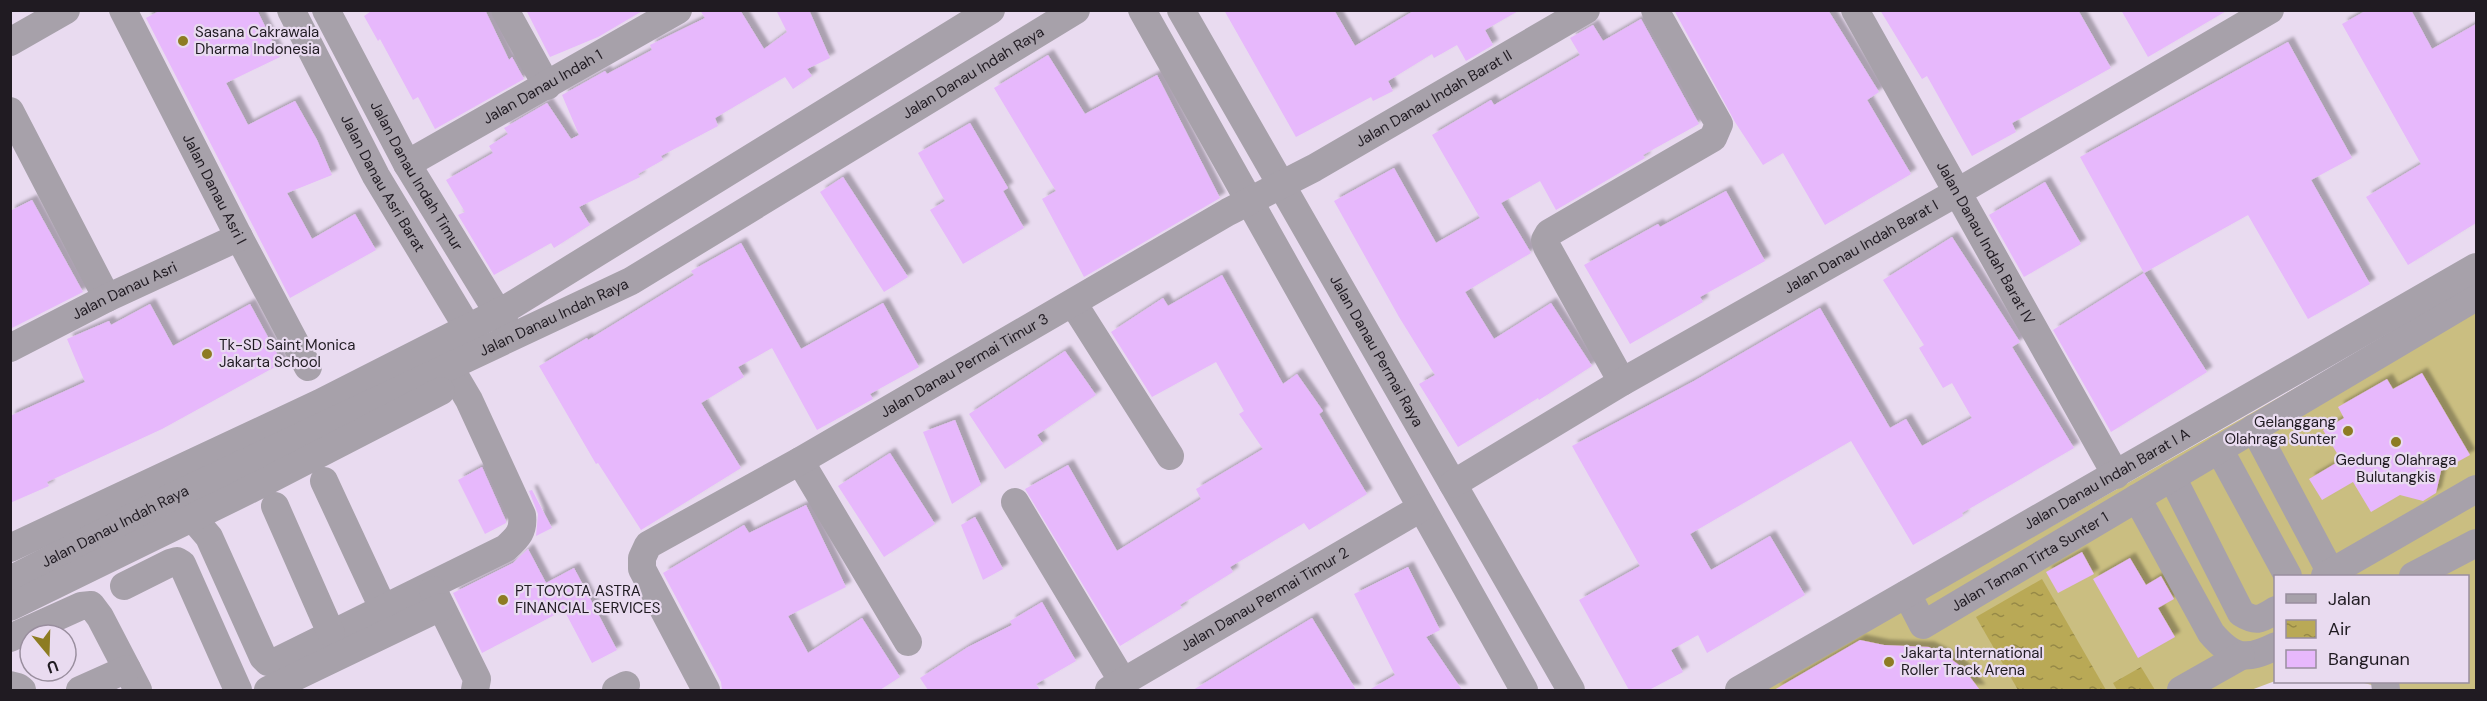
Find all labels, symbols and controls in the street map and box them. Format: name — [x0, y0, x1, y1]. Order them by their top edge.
place label: Sasana Cakrawala Dharma Indonesia — [195, 22, 320, 59]
street label: Jalan Danau Indah Raya — [898, 22, 1048, 123]
marker: Sasana Cakrawala Dharma Indonesia — [176, 34, 190, 48]
street label: Jalan Danau Indah 1 — [479, 45, 606, 129]
street label: Jalan Danau Indah Barat II — [1352, 45, 1516, 152]
street label: Jalan Danau Indah Timur — [366, 98, 468, 255]
street label: Jalan Danau Asri Barat — [336, 111, 430, 256]
street label: Jalan Danau Asri I — [178, 130, 251, 248]
street label: Jalan Danau Indah Barat IV — [1932, 158, 2040, 328]
street label: Jalan Danau Indah Barat I — [1780, 195, 1942, 298]
street label: Jalan Danau Asri — [68, 257, 180, 324]
street label: Jalan Danau Permai Raya — [1325, 271, 1428, 430]
street label: Jalan Danau Indah Raya — [476, 274, 632, 361]
street label: Jalan Danau Permai Timur 3 — [876, 309, 1052, 422]
place label: Tk-SD Saint Monica Jakarta School — [219, 335, 356, 372]
marker: Tk-SD Saint Monica Jakarta School — [200, 347, 214, 361]
place label: Gelanggang Olahraga Sunter — [2224, 412, 2336, 449]
street label: Jalan Danau Indah Barat I A — [2020, 423, 2193, 534]
marker: Gelanggang Olahraga Sunter — [2341, 424, 2355, 438]
marker: Gedung Olahraga Bulutangkis — [2389, 435, 2403, 449]
place label: Gedung Olahraga Bulutangkis — [2336, 450, 2456, 487]
street label: Jalan Danau Indah Raya — [38, 481, 192, 572]
street label: Jalan Taman Tirta Sunter 1 — [1947, 507, 2112, 616]
street label: Jalan Danau Permai Timur 2 — [1177, 542, 1352, 656]
legend — [2274, 575, 2469, 683]
place label: PT TOYOTA ASTRA FINANCIAL SERVICES — [515, 581, 661, 618]
text: Jalan — [2328, 587, 2371, 611]
marker: PT TOYOTA ASTRA FINANCIAL SERVICES — [496, 593, 510, 607]
text: Air — [2328, 617, 2351, 641]
north arrow — [18, 623, 78, 683]
place label: Jakarta International Roller Track Arena — [1901, 643, 2043, 680]
text: Bangunan — [2328, 647, 2410, 671]
text: U — [44, 655, 61, 678]
marker: Jakarta International Roller Track Arena — [1882, 655, 1896, 669]

